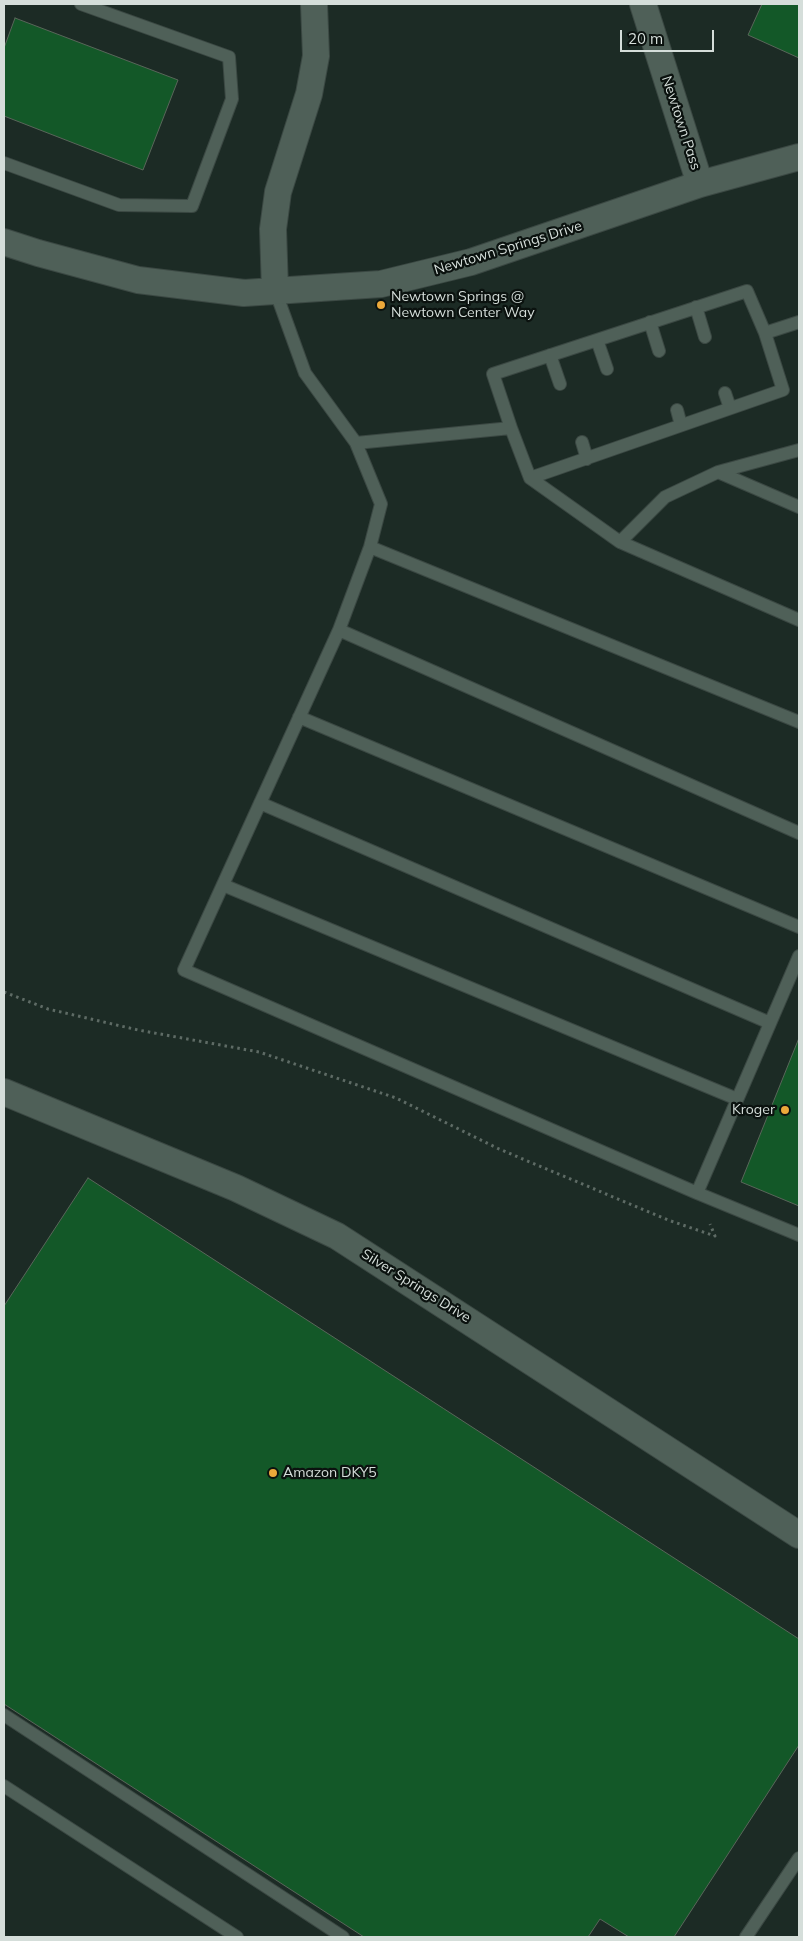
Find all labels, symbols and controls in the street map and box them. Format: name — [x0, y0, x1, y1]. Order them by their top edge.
scale bar — [623, 20, 717, 52]
text: 20 m — [628, 29, 663, 48]
street label: Newtown Pass — [658, 74, 704, 172]
street label: Newtown Springs Drive — [432, 218, 584, 278]
place label: Newtown Springs @ Newtown Center Way — [391, 289, 535, 322]
marker: Newtown Springs @ Newtown Center Way — [375, 299, 387, 311]
place label: Kroger — [732, 1102, 775, 1118]
marker: Kroger — [779, 1104, 791, 1116]
street label: Silver Springs Drive — [358, 1246, 474, 1326]
place label: Amazon DKY5 — [283, 1465, 377, 1481]
marker: Amazon DKY5 — [267, 1467, 279, 1479]

